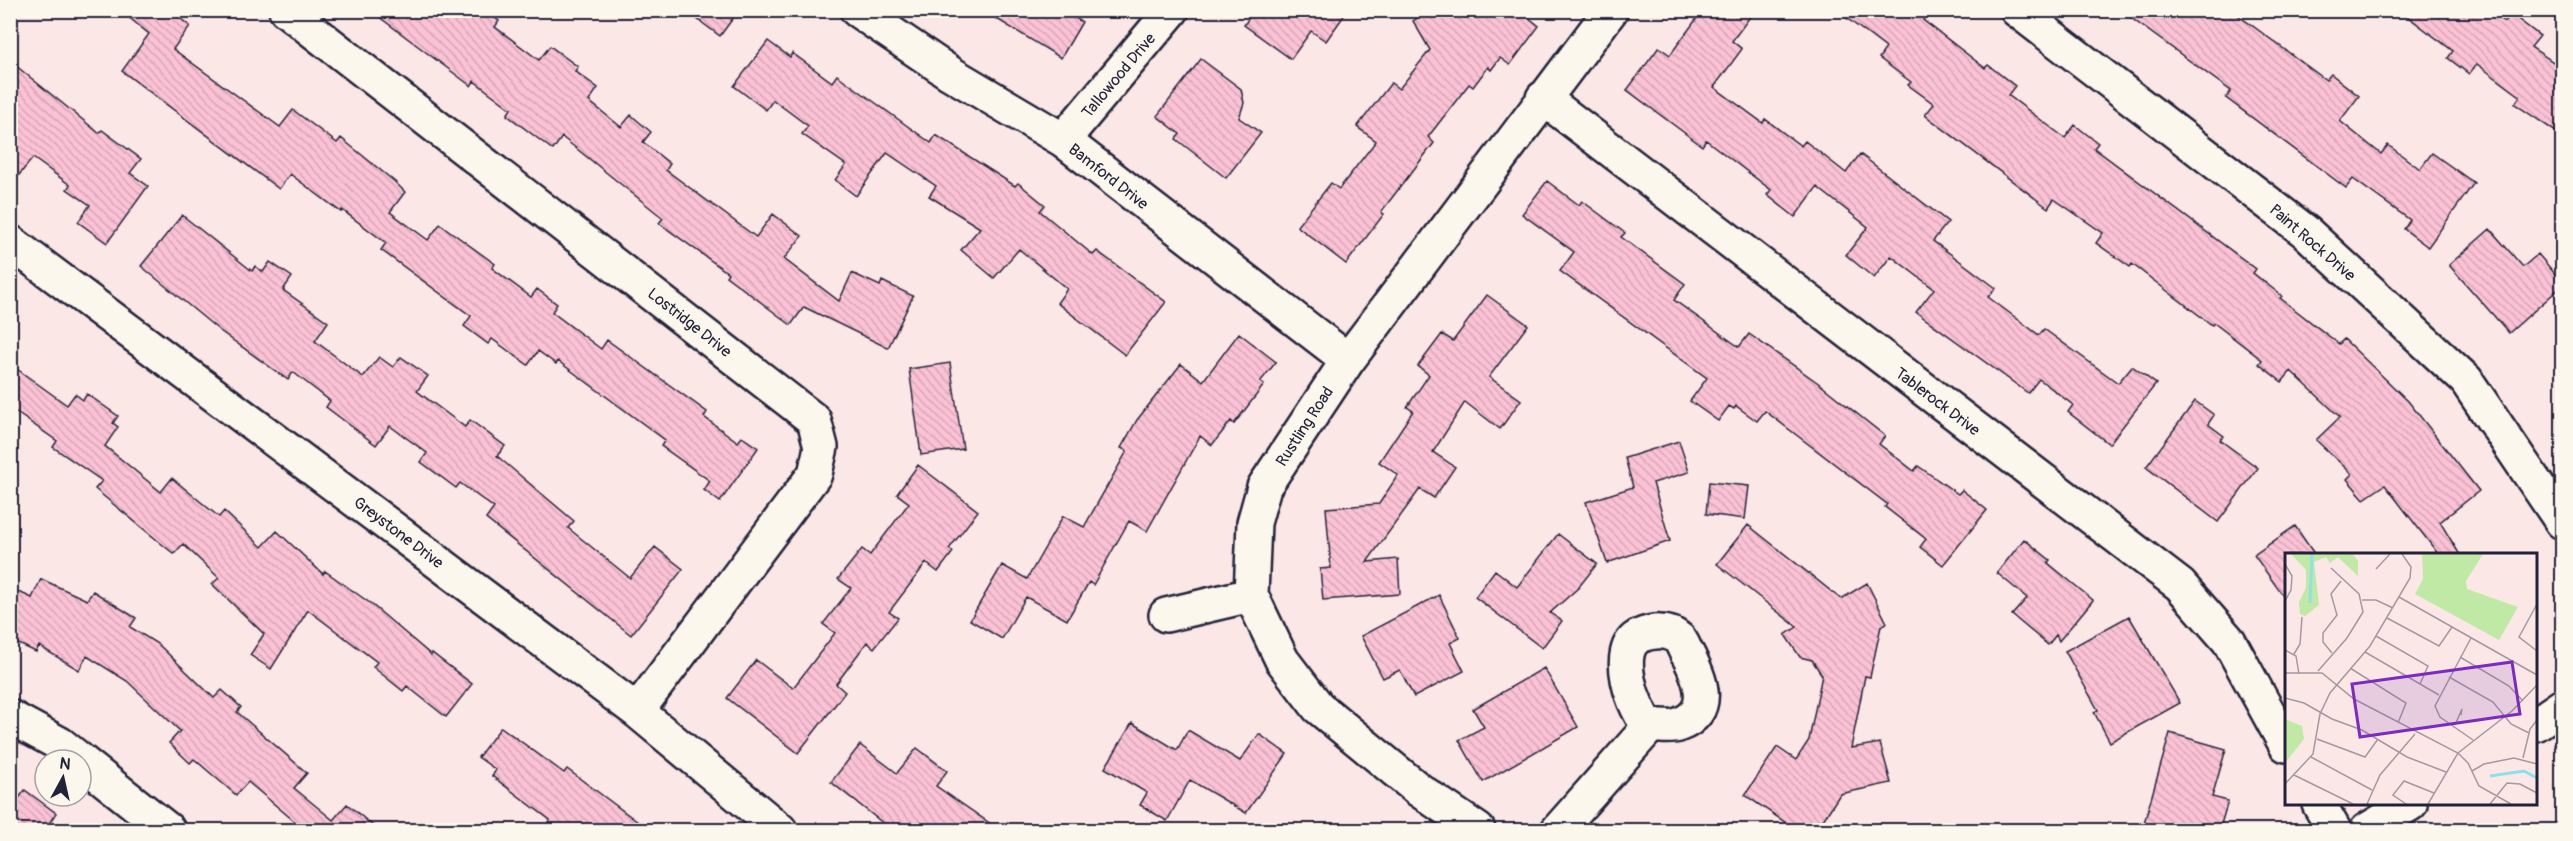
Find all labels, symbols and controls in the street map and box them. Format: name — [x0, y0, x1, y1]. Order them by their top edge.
street label: Tallowood Drive — [1077, 29, 1160, 122]
street label: Bamford Drive — [1065, 139, 1152, 214]
street label: Paint Rock Drive — [2265, 200, 2360, 286]
street label: Lostridge Drive — [643, 284, 735, 362]
street label: Tablerock Drive — [1891, 363, 1984, 440]
street label: Rustling Road — [1272, 383, 1338, 470]
street label: Greystone Drive — [350, 493, 447, 573]
inset map — [2285, 553, 2537, 805]
north arrow — [33, 748, 93, 808]
text: N — [58, 753, 72, 775]

